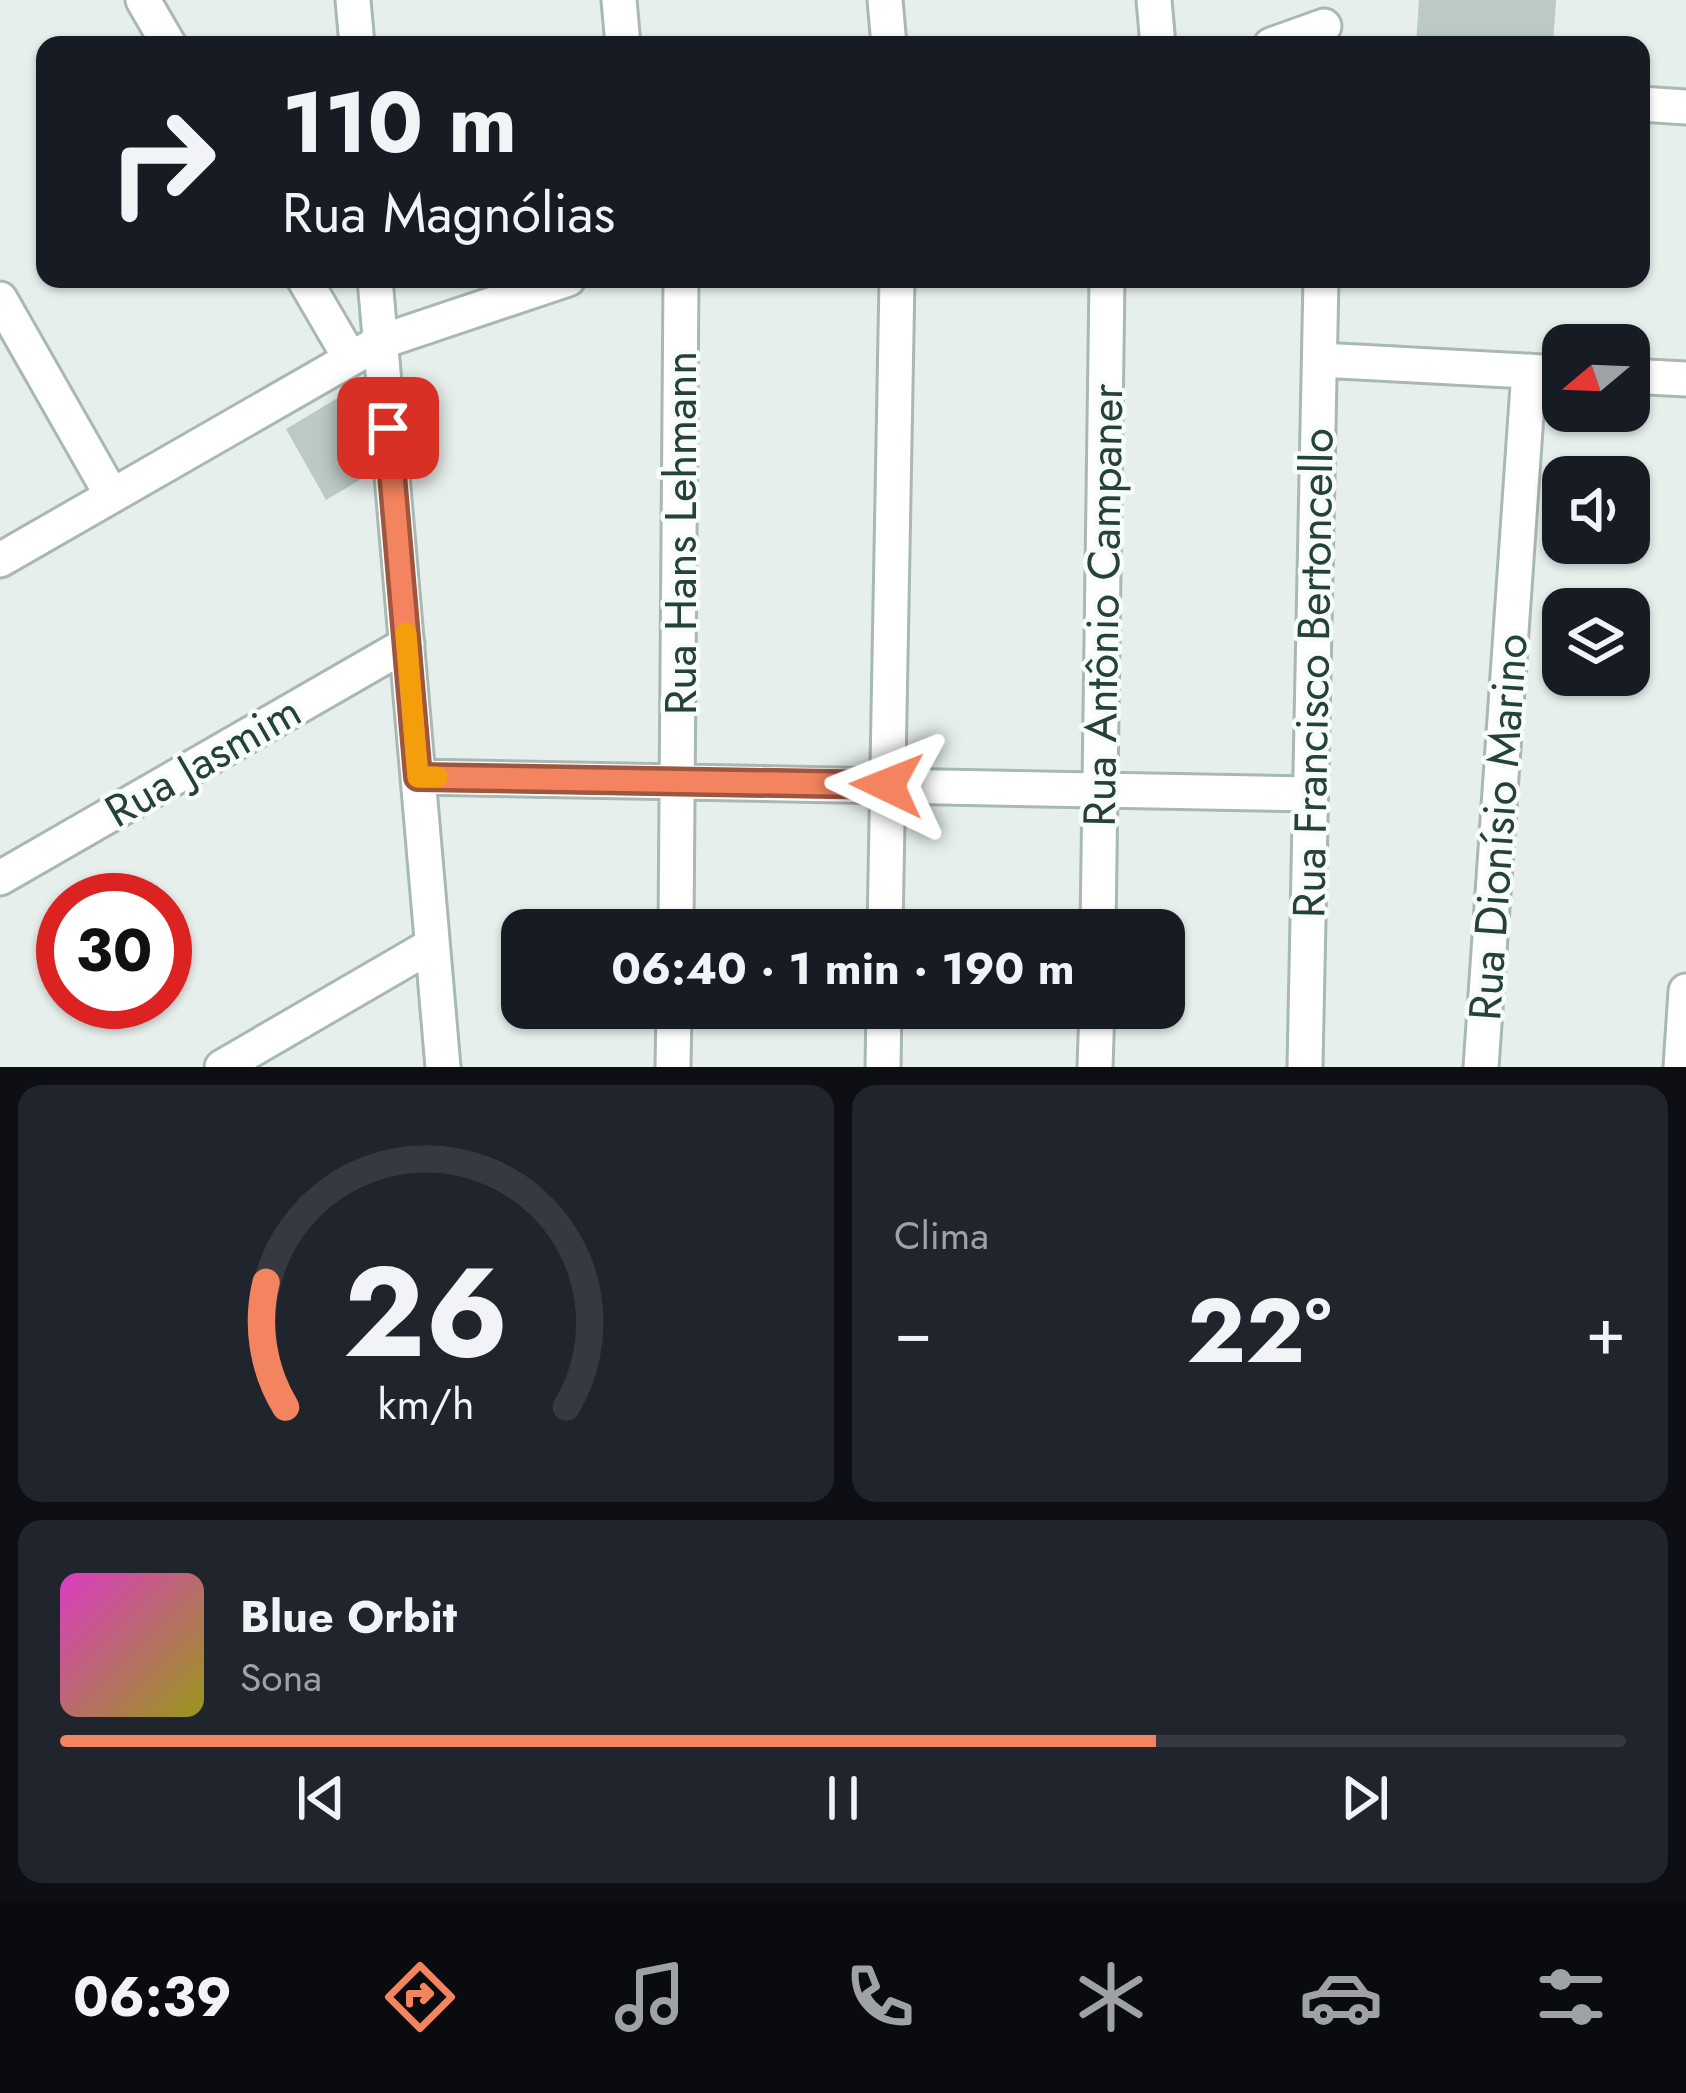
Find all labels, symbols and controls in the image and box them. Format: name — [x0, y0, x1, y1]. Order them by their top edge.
text: 110 m — [282, 62, 517, 184]
icon: right — [84, 84, 240, 240]
text: Rua Magnólias — [282, 174, 615, 252]
north arrow — [1542, 324, 1650, 432]
map controls — [1542, 324, 1650, 696]
street label: Rua Hans Lehmann — [648, 351, 713, 715]
pin — [337, 377, 439, 479]
street label: Rua Antônio Campaner — [1067, 382, 1139, 827]
icon: arrive — [355, 395, 421, 461]
street label: Rua Francisco Bertoncello — [1276, 428, 1350, 918]
button: sound — [1542, 456, 1650, 564]
button: layers — [1542, 588, 1650, 696]
street label: Rua Dionísio Marino — [1452, 631, 1544, 1023]
street label: Rua Jasmim — [93, 679, 313, 843]
position arrow — [824, 722, 950, 848]
speed limit sign: 30 — [36, 873, 192, 1029]
text: 06:40 · 1 min · 190 m — [611, 936, 1075, 1001]
text: Clima — [894, 1207, 989, 1264]
text: 26 — [343, 1222, 509, 1403]
text: 22° — [1187, 1266, 1332, 1396]
text: − — [894, 1283, 933, 1379]
text: + — [1585, 1283, 1626, 1379]
text: km/h — [378, 1372, 474, 1434]
text: Blue Orbit — [240, 1584, 457, 1649]
text: Sona — [240, 1649, 322, 1706]
icon: previous — [288, 1765, 354, 1831]
icon: pause — [810, 1765, 876, 1831]
icon: next — [1332, 1765, 1398, 1831]
icon: directions — [378, 1955, 462, 2039]
icon: music — [608, 1955, 692, 2039]
icon: phone — [838, 1955, 922, 2039]
icon: climate — [1069, 1955, 1153, 2039]
icon: car — [1299, 1955, 1383, 2039]
icon: filters — [1529, 1955, 1613, 2039]
text: 06:39 — [73, 1958, 232, 2036]

